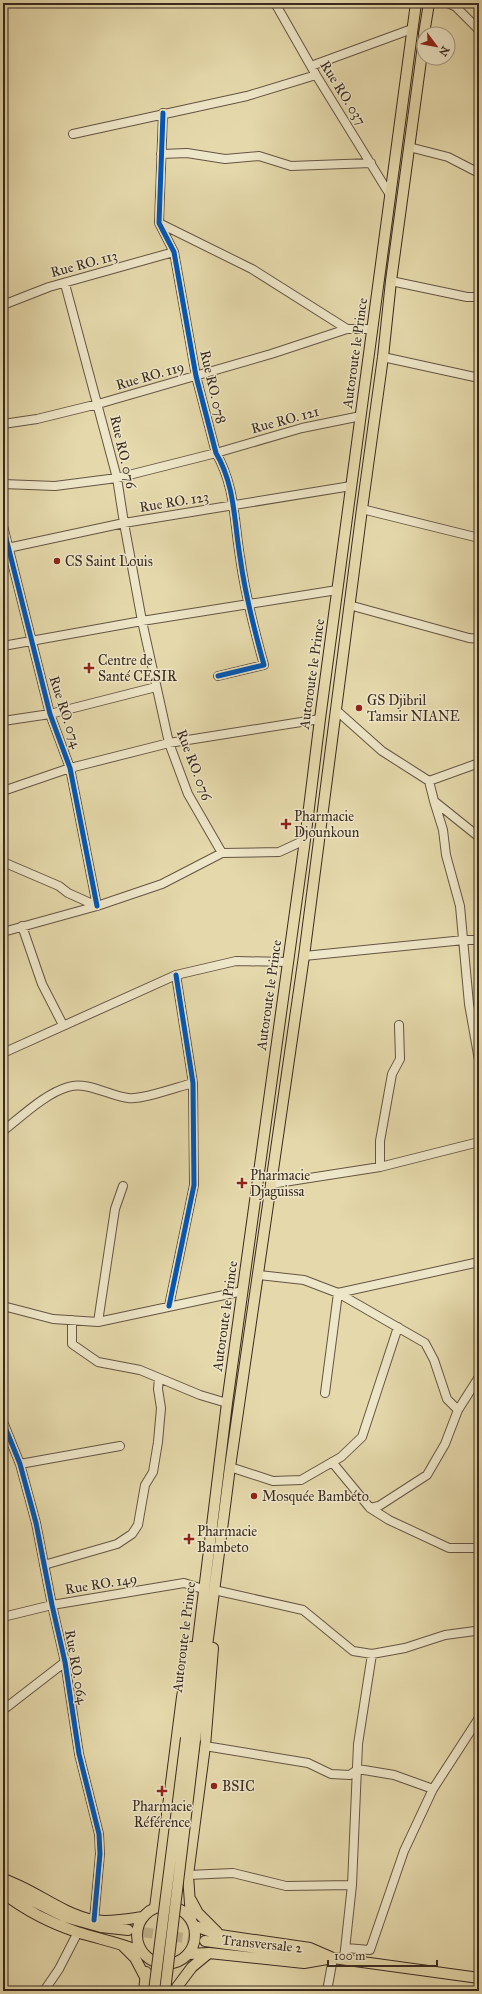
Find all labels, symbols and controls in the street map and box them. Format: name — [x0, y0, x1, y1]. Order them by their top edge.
north arrow — [416, 26, 456, 66]
text: N — [436, 44, 452, 59]
street label: Rue RO. 037 — [316, 57, 370, 129]
street label: Rue RO. 113 — [49, 247, 119, 281]
street label: Autoroute le Prince — [339, 297, 371, 410]
street label: Rue RO. 078 — [196, 349, 230, 425]
street label: Rue RO. 119 — [114, 358, 186, 394]
street label: Rue RO. 121 — [249, 403, 321, 437]
street label: Rue RO. 076 — [106, 414, 140, 491]
street label: Rue RO. 123 — [138, 488, 210, 516]
place label: CS Saint Louis — [65, 553, 153, 570]
marker: CS Saint Louis — [52, 556, 62, 566]
street label: Autoroute le Prince — [296, 618, 328, 731]
place label: Centre de Santé CESIR — [98, 652, 178, 685]
marker: Centre de Santé CESIR — [83, 662, 95, 674]
street label: Rue RO. 074 — [45, 674, 85, 751]
place label: GS Djibril Tamsir NIANE — [367, 692, 460, 725]
marker: GS Djibril Tamsir NIANE — [354, 703, 364, 713]
street label: Rue RO. 076 — [173, 727, 216, 804]
place label: Pharmacie Djounkoun — [294, 808, 360, 841]
marker: Pharmacie Djounkoun — [281, 819, 291, 829]
street label: Autoroute le Prince — [253, 939, 285, 1052]
place label: Pharmacie Djaguissa — [250, 1167, 310, 1200]
marker: Pharmacie Djaguissa — [237, 1178, 247, 1188]
street label: Autoroute le Prince — [209, 1260, 241, 1373]
place label: Mosquée Bambéto — [262, 1488, 369, 1506]
marker: Mosquée Bambéto — [249, 1491, 259, 1501]
place label: Pharmacie Bambeto — [197, 1523, 257, 1556]
marker: Pharmacie Bambeto — [184, 1534, 194, 1544]
street label: Rue RO. 149 — [64, 1570, 138, 1598]
street label: Autoroute le Prince — [169, 1581, 199, 1694]
street label: Rue RO. 064 — [61, 1629, 91, 1707]
place label: BSIC — [222, 1778, 255, 1795]
marker: BSIC — [209, 1781, 219, 1791]
marker: Pharmacie Référence — [157, 1786, 167, 1796]
place label: Pharmacie Référence — [132, 1798, 192, 1831]
street label: Transversale 2 — [221, 1931, 303, 1957]
scale bar — [328, 1942, 437, 1968]
text: 100 m — [334, 1949, 365, 1963]

